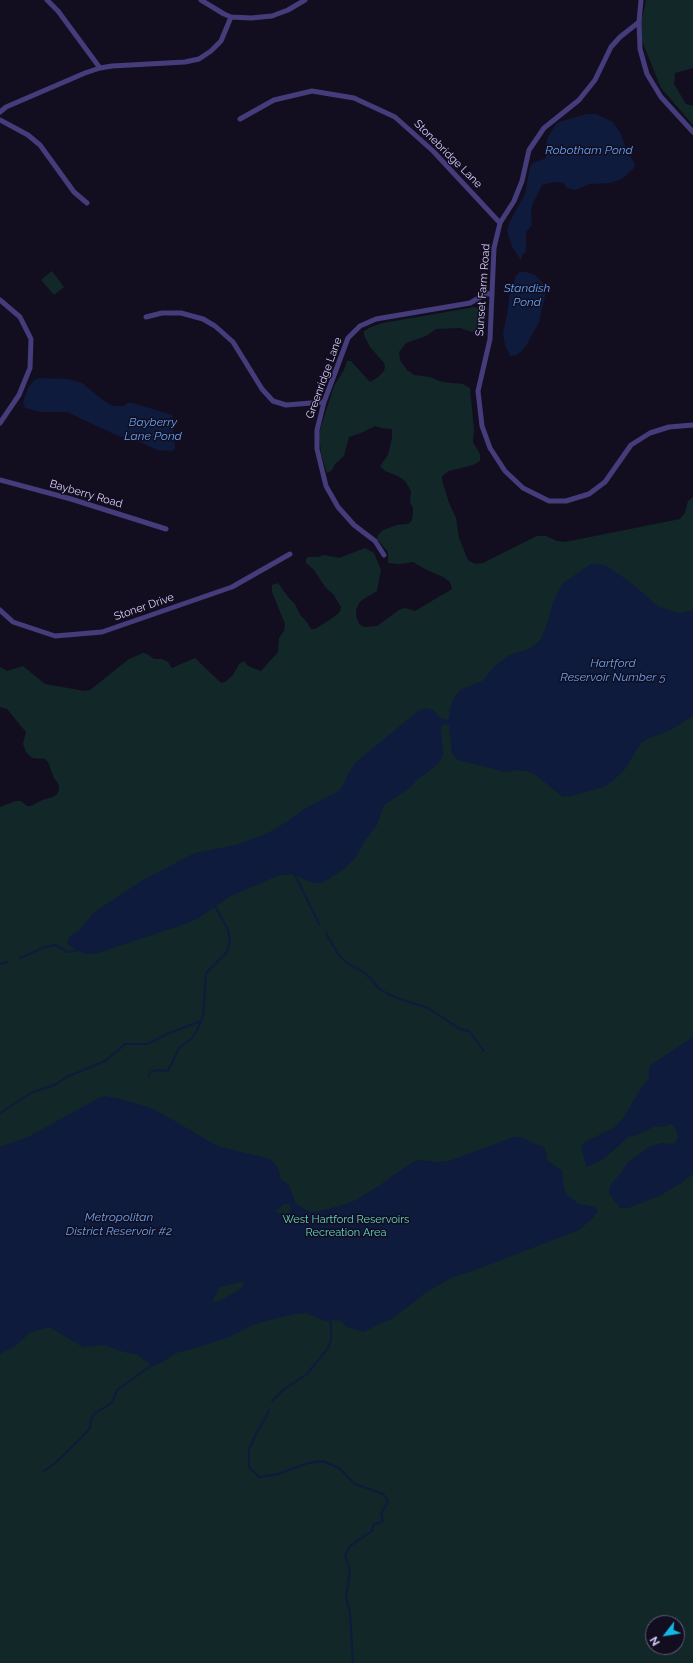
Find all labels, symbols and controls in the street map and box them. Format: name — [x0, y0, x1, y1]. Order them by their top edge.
street label: Stonebridge Lane — [411, 117, 485, 191]
water label: Robotham Pond — [545, 143, 633, 157]
street label: Sunset Farm Road — [473, 243, 493, 337]
water label: Standish Pond — [504, 281, 550, 309]
street label: Greenridge Lane — [303, 336, 345, 420]
water label: Bayberry Lane Pond — [124, 415, 182, 443]
street label: Bayberry Road — [48, 477, 124, 511]
street label: Stoner Drive — [112, 591, 176, 623]
water label: Hartford Reservoir Number 5 — [560, 656, 666, 684]
water label: Metropolitan District Reservoir #2 — [66, 1210, 172, 1238]
park label: West Hartford Reservoirs Recreation Area — [283, 1213, 409, 1239]
north arrow — [645, 1615, 685, 1655]
text: N — [647, 1634, 663, 1648]

